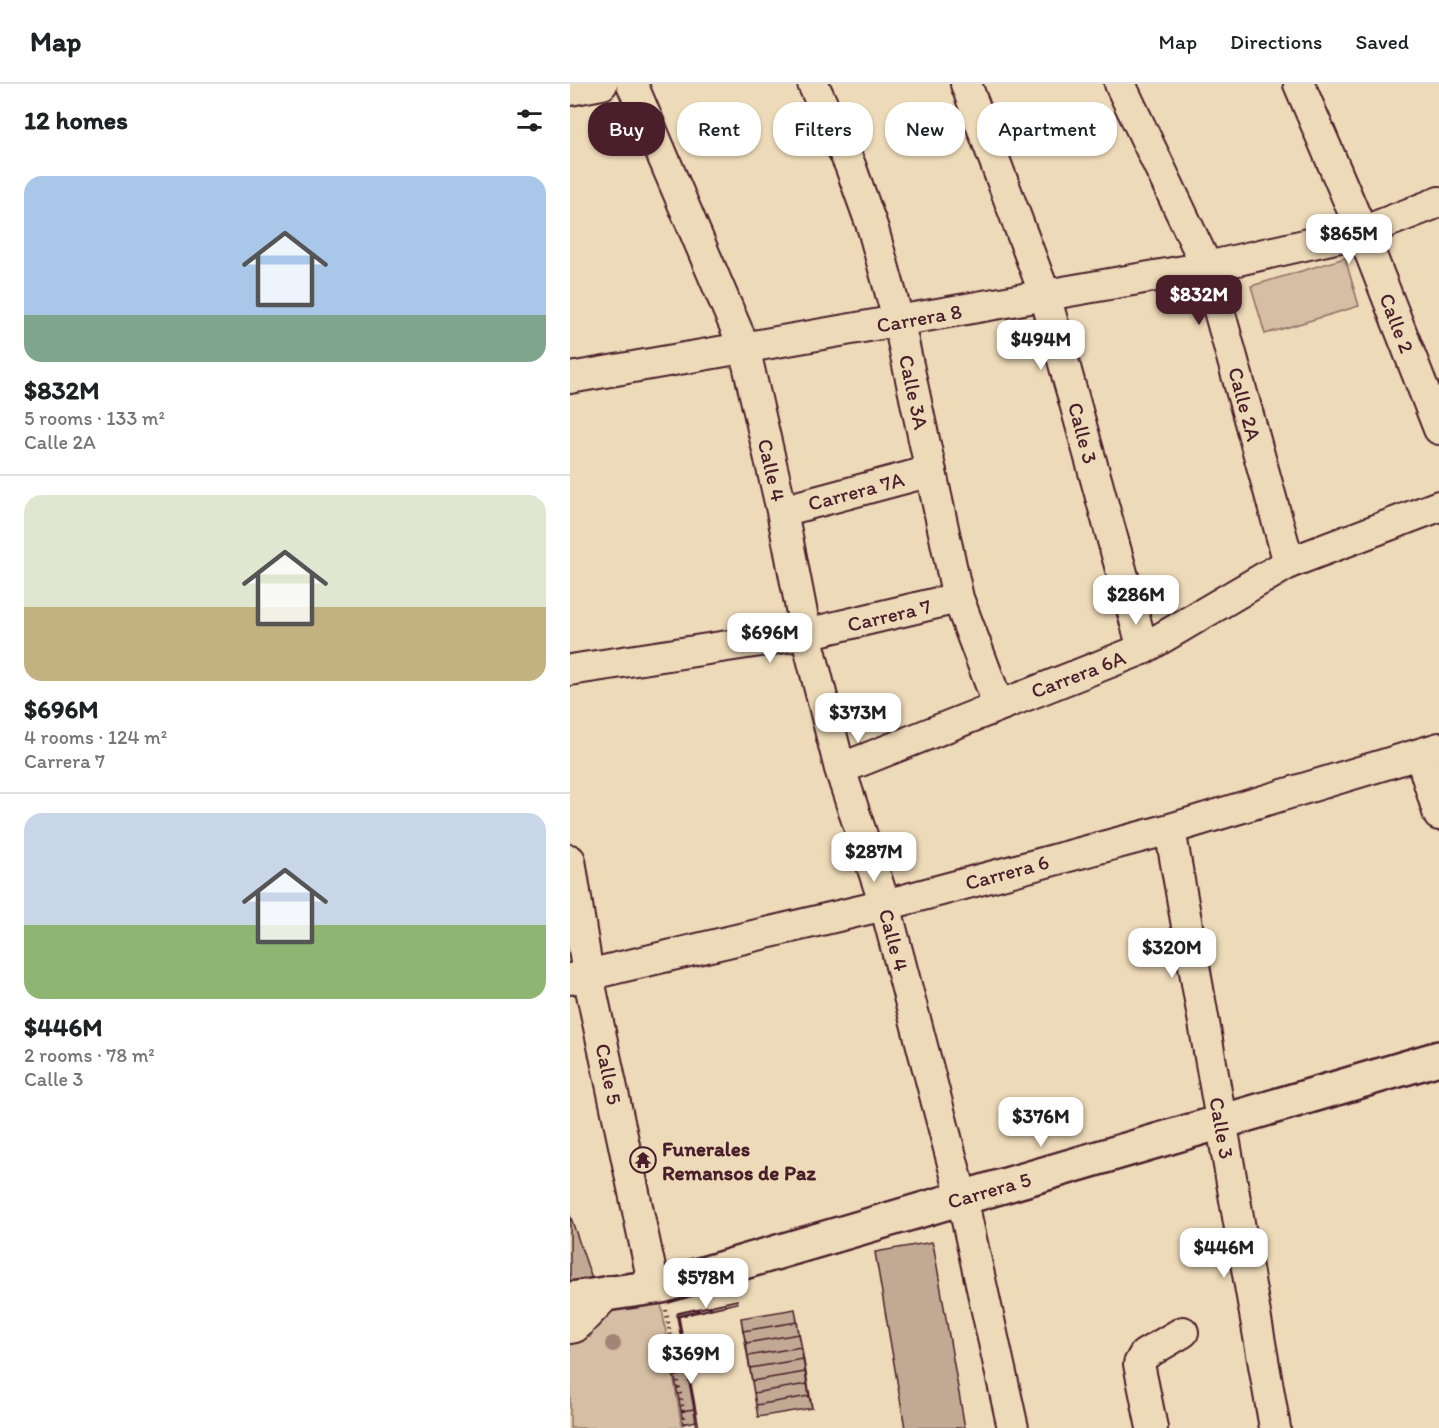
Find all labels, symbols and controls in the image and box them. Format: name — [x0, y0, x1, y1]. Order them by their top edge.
text: Map — [30, 24, 81, 58]
text: Map — [1159, 29, 1197, 54]
text: Directions — [1230, 29, 1322, 54]
text: Saved — [1355, 29, 1409, 54]
chip: Buy — [588, 102, 665, 156]
chip: Rent — [677, 102, 761, 156]
chip: Filters — [773, 102, 873, 156]
chip: New — [885, 102, 965, 156]
chip: Apartment — [977, 102, 1117, 156]
text: 12 homes — [24, 104, 128, 136]
icon: filters — [513, 104, 546, 137]
pin: $865M — [1307, 214, 1391, 265]
icon: home — [231, 215, 339, 323]
text: $865M — [1320, 221, 1378, 245]
pin: $832M — [1157, 275, 1241, 326]
text: $832M — [1170, 282, 1228, 306]
street label: Calle 2 — [1374, 290, 1420, 356]
street label: Carrera 8 — [874, 298, 964, 338]
pin: $494M — [999, 320, 1083, 371]
text: $494M — [1011, 327, 1071, 351]
street label: Calle 3A — [894, 352, 934, 432]
street label: Calle 2A — [1223, 364, 1267, 444]
text: $832M — [24, 374, 100, 406]
street label: Calle 3 — [1063, 400, 1103, 466]
text: 5 rooms · 133 m² — [24, 406, 165, 430]
text: Calle 2A — [24, 430, 96, 454]
street label: Calle 4 — [753, 436, 791, 504]
street label: Carrera 7A — [805, 466, 907, 516]
icon: home — [231, 534, 339, 642]
pin: $286M — [1094, 575, 1178, 626]
text: $286M — [1107, 582, 1165, 606]
street label: Carrera 7 — [845, 593, 933, 637]
pin: $696M — [728, 613, 812, 664]
text: $696M — [741, 620, 799, 644]
street label: Carrera 6A — [1027, 644, 1129, 703]
text: $696M — [24, 693, 99, 725]
pin: $373M — [816, 693, 900, 744]
text: $373M — [829, 700, 887, 724]
text: 4 rooms · 124 m² — [24, 725, 167, 749]
text: Carrera 7 — [24, 749, 105, 773]
pin: $287M — [832, 832, 916, 883]
text: $287M — [845, 839, 903, 863]
street label: Carrera 6 — [962, 849, 1052, 895]
icon: home — [231, 852, 339, 960]
street label: Calle 4 — [874, 906, 914, 974]
pin: $320M — [1130, 928, 1214, 979]
text: $320M — [1142, 935, 1202, 959]
text: $446M — [24, 1011, 103, 1043]
street label: Calle 5 — [590, 1041, 628, 1107]
text: 2 rooms · 78 m² — [24, 1043, 155, 1067]
text: Calle 3 — [24, 1067, 84, 1091]
street label: Calle 3 — [1204, 1095, 1240, 1161]
pin: $376M — [999, 1097, 1083, 1148]
text: $376M — [1012, 1104, 1070, 1128]
place label: Funerales Remansos de Paz — [662, 1136, 816, 1185]
temple icon: Funerales Remansos de Paz — [628, 1145, 658, 1175]
street label: Carrera 5 — [944, 1166, 1034, 1214]
pin: $446M — [1182, 1228, 1266, 1279]
text: $446M — [1194, 1235, 1254, 1259]
pin: $578M — [664, 1258, 748, 1309]
text: $578M — [677, 1265, 735, 1289]
pin: $369M — [649, 1334, 733, 1385]
text: $369M — [662, 1341, 720, 1365]

